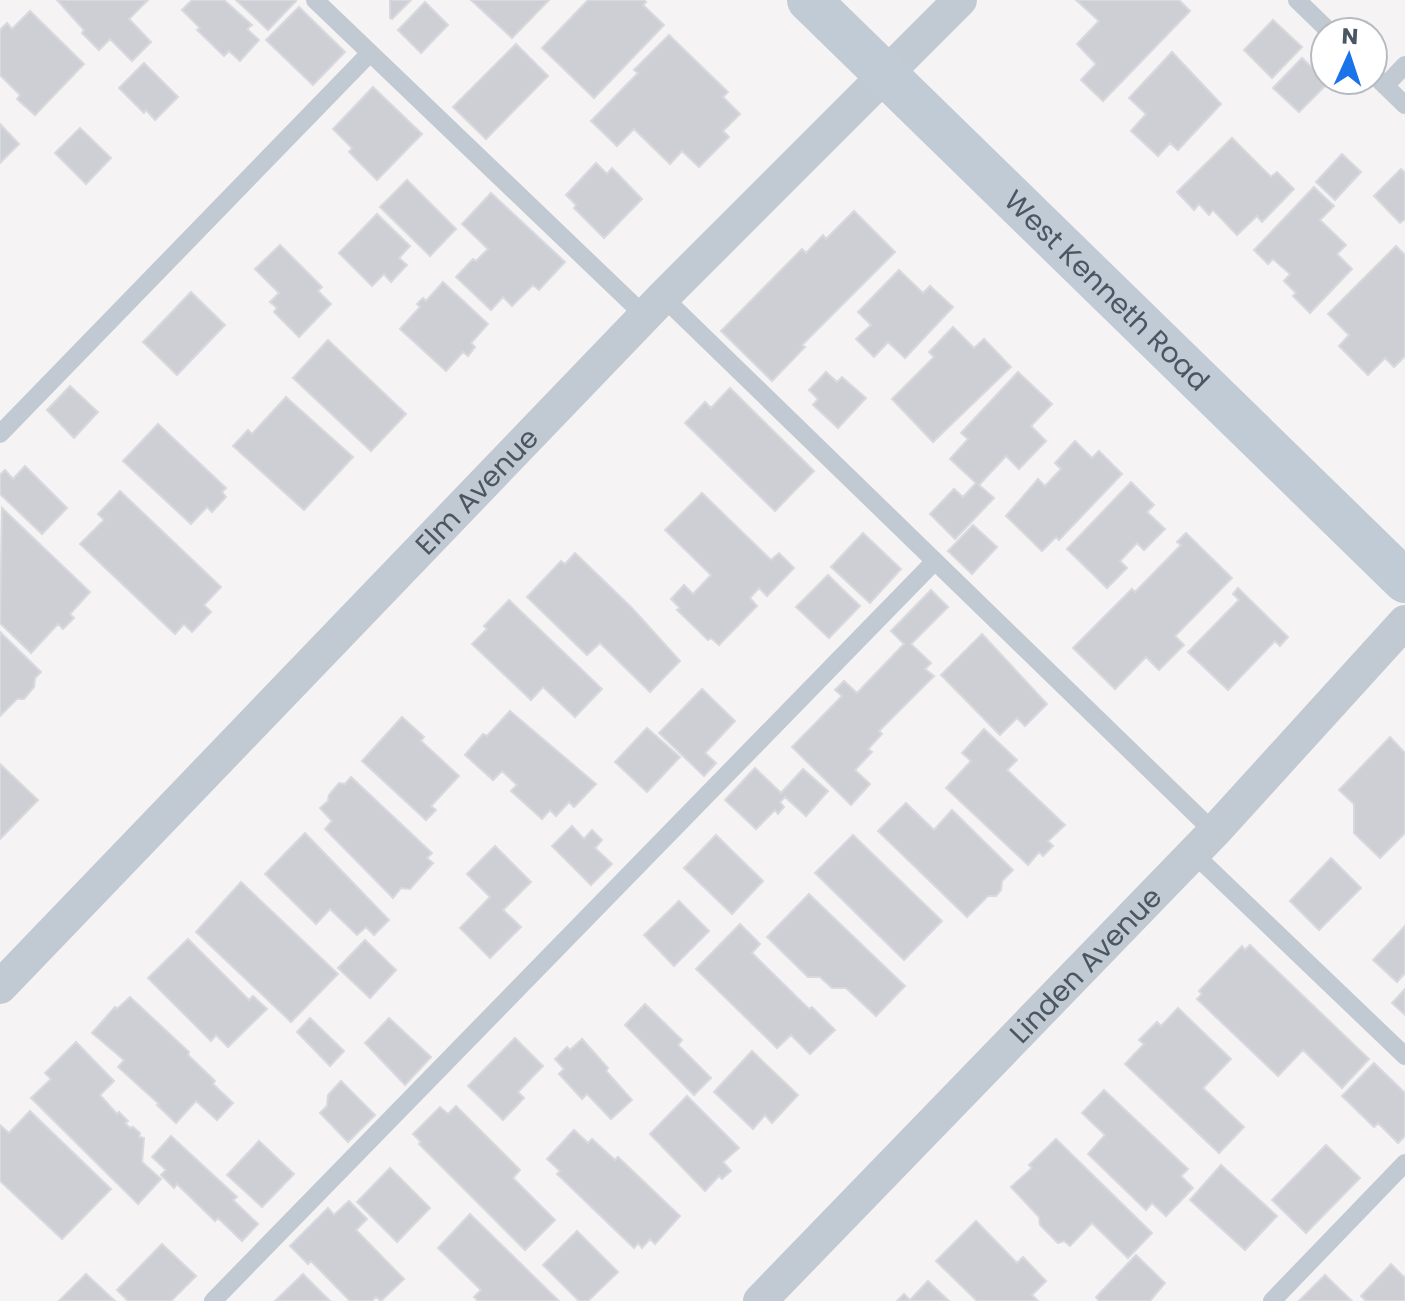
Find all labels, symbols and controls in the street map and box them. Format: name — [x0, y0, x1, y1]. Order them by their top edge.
north arrow — [1309, 16, 1389, 96]
text: N — [1341, 21, 1359, 52]
street label: West Kenneth Road — [996, 181, 1218, 400]
street label: Elm Avenue — [406, 419, 547, 563]
street label: Linden Avenue — [1001, 878, 1170, 1052]

